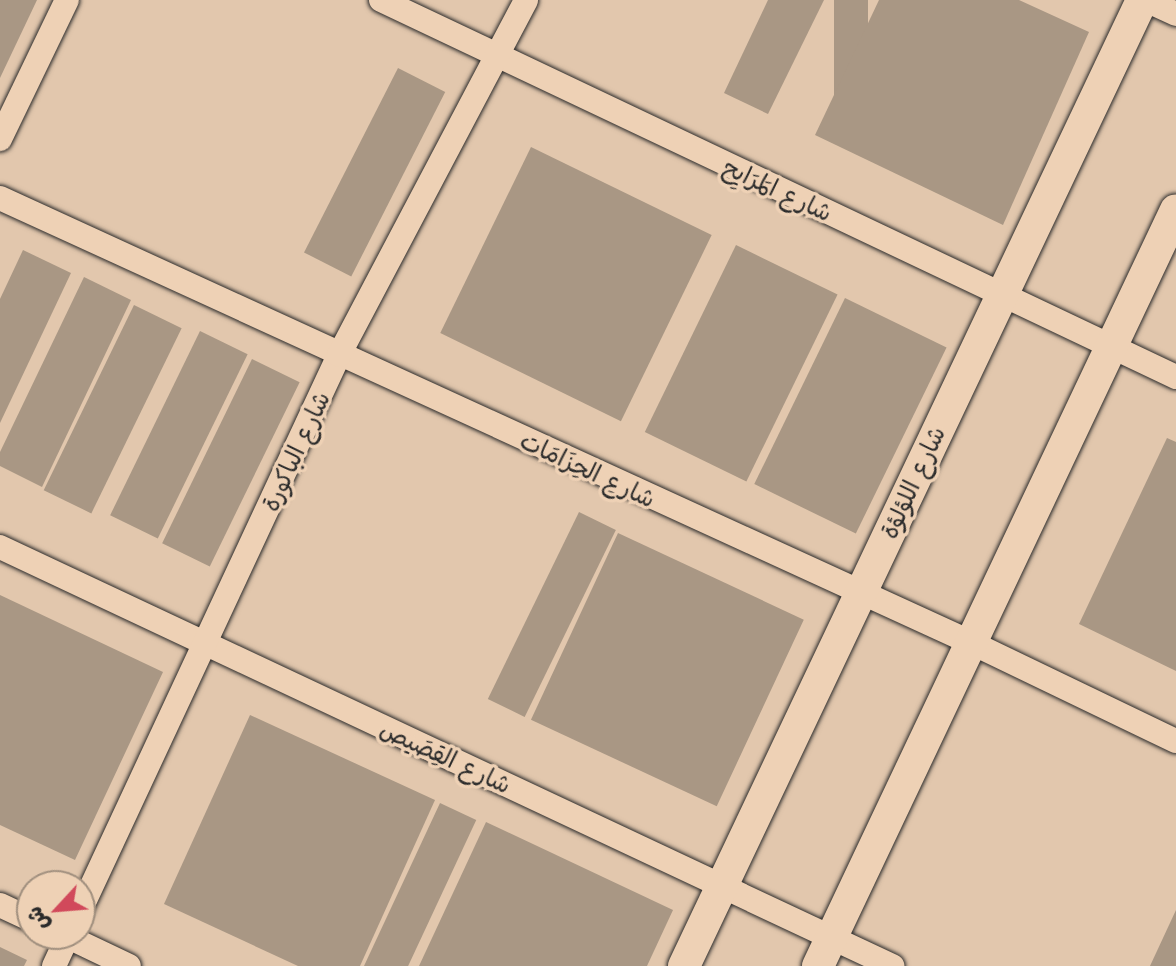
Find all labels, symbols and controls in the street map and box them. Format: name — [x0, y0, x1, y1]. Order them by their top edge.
street label: شارع المَرَايِح — [719, 151, 837, 227]
street label: شارع الباكورة — [255, 387, 335, 515]
street label: شارع اللؤلؤة — [874, 421, 950, 543]
street label: شارع الحِزَامَات — [516, 425, 660, 513]
street label: شارع القِصَيص — [376, 713, 516, 799]
north arrow — [16, 870, 96, 950]
text: ش — [16, 902, 56, 938]

